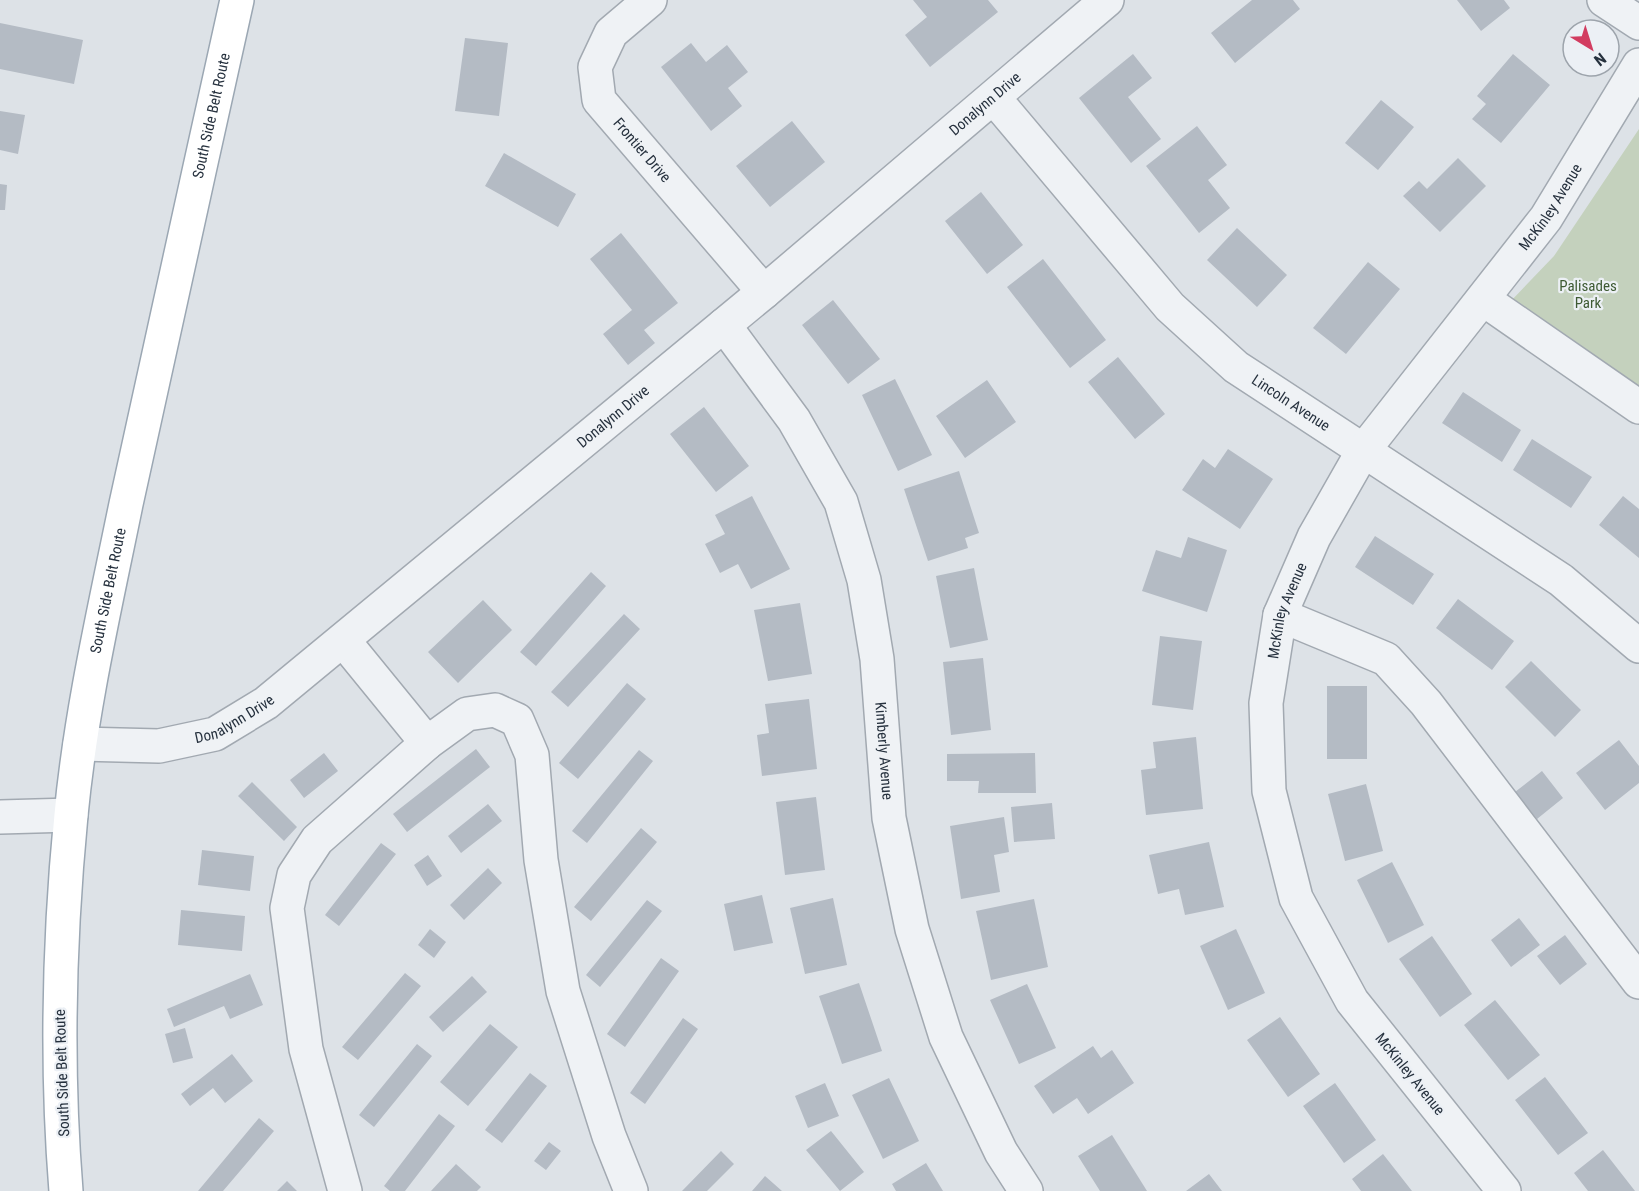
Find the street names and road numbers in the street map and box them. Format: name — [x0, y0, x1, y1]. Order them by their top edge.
street label: South Side Belt Route — [189, 51, 234, 180]
street label: Donalynn Drive — [946, 68, 1024, 139]
street label: Frontier Drive — [609, 114, 675, 186]
street label: McKinley Avenue — [1515, 160, 1586, 254]
street label: Lincoln Avenue — [1248, 371, 1333, 435]
street label: Donalynn Drive — [573, 382, 653, 452]
street label: South Side Belt Route — [87, 526, 130, 655]
street label: McKinley Avenue — [1264, 560, 1311, 660]
street label: Donalynn Drive — [193, 691, 278, 747]
street label: Kimberly Avenue — [871, 701, 897, 801]
street label: South Side Belt Route — [51, 1009, 73, 1137]
street label: McKinley Avenue — [1371, 1029, 1449, 1119]

